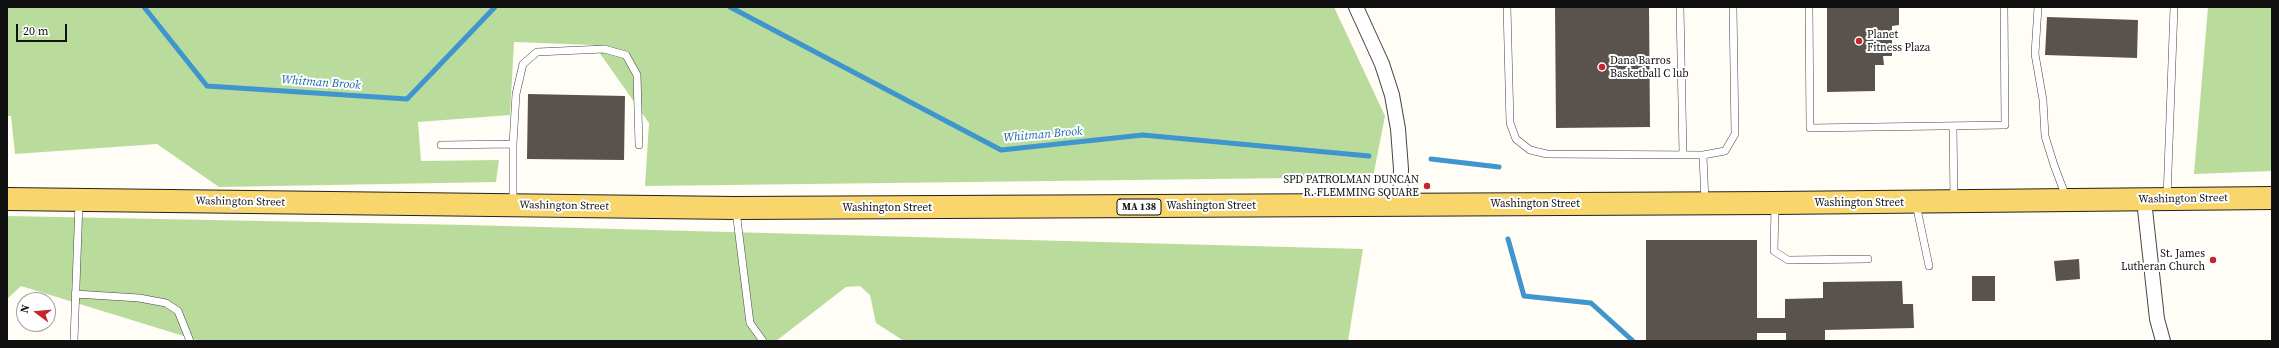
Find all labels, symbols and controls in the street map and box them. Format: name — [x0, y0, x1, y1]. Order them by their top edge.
scale bar — [18, 16, 69, 42]
text: 20 m — [23, 23, 49, 39]
place label: Planet Fitness Plaza — [1867, 28, 1930, 54]
marker: Planet Fitness Plaza — [1854, 36, 1864, 46]
place label: Dana Barros Basketball C lub — [1610, 54, 1689, 80]
marker: Dana Barros Basketball C lub — [1597, 62, 1607, 72]
water label: Whitman Brook — [281, 73, 361, 93]
water label: Whitman Brook — [1003, 124, 1083, 146]
place label: SPD PATROLMAN DUNCAN R. FLEMMING SQUARE — [1283, 173, 1419, 199]
marker: SPD PATROLMAN DUNCAN R. FLEMMING SQUARE — [1422, 181, 1432, 191]
street label: Washington Street — [2138, 192, 2228, 206]
street label: Washington Street — [195, 195, 285, 209]
street label: Washington Street — [1814, 196, 1904, 210]
street label: Washington Street — [1490, 197, 1580, 211]
street label: Washington Street — [519, 199, 609, 213]
road number: MA 138 — [1117, 199, 1161, 215]
street label: Washington Street — [1166, 199, 1256, 213]
street label: Washington Street — [842, 201, 932, 215]
place label: St. James Lutheran Church — [2121, 247, 2205, 273]
marker: St. James Lutheran Church — [2208, 255, 2218, 265]
north arrow — [16, 292, 56, 332]
text: N — [17, 303, 33, 315]

